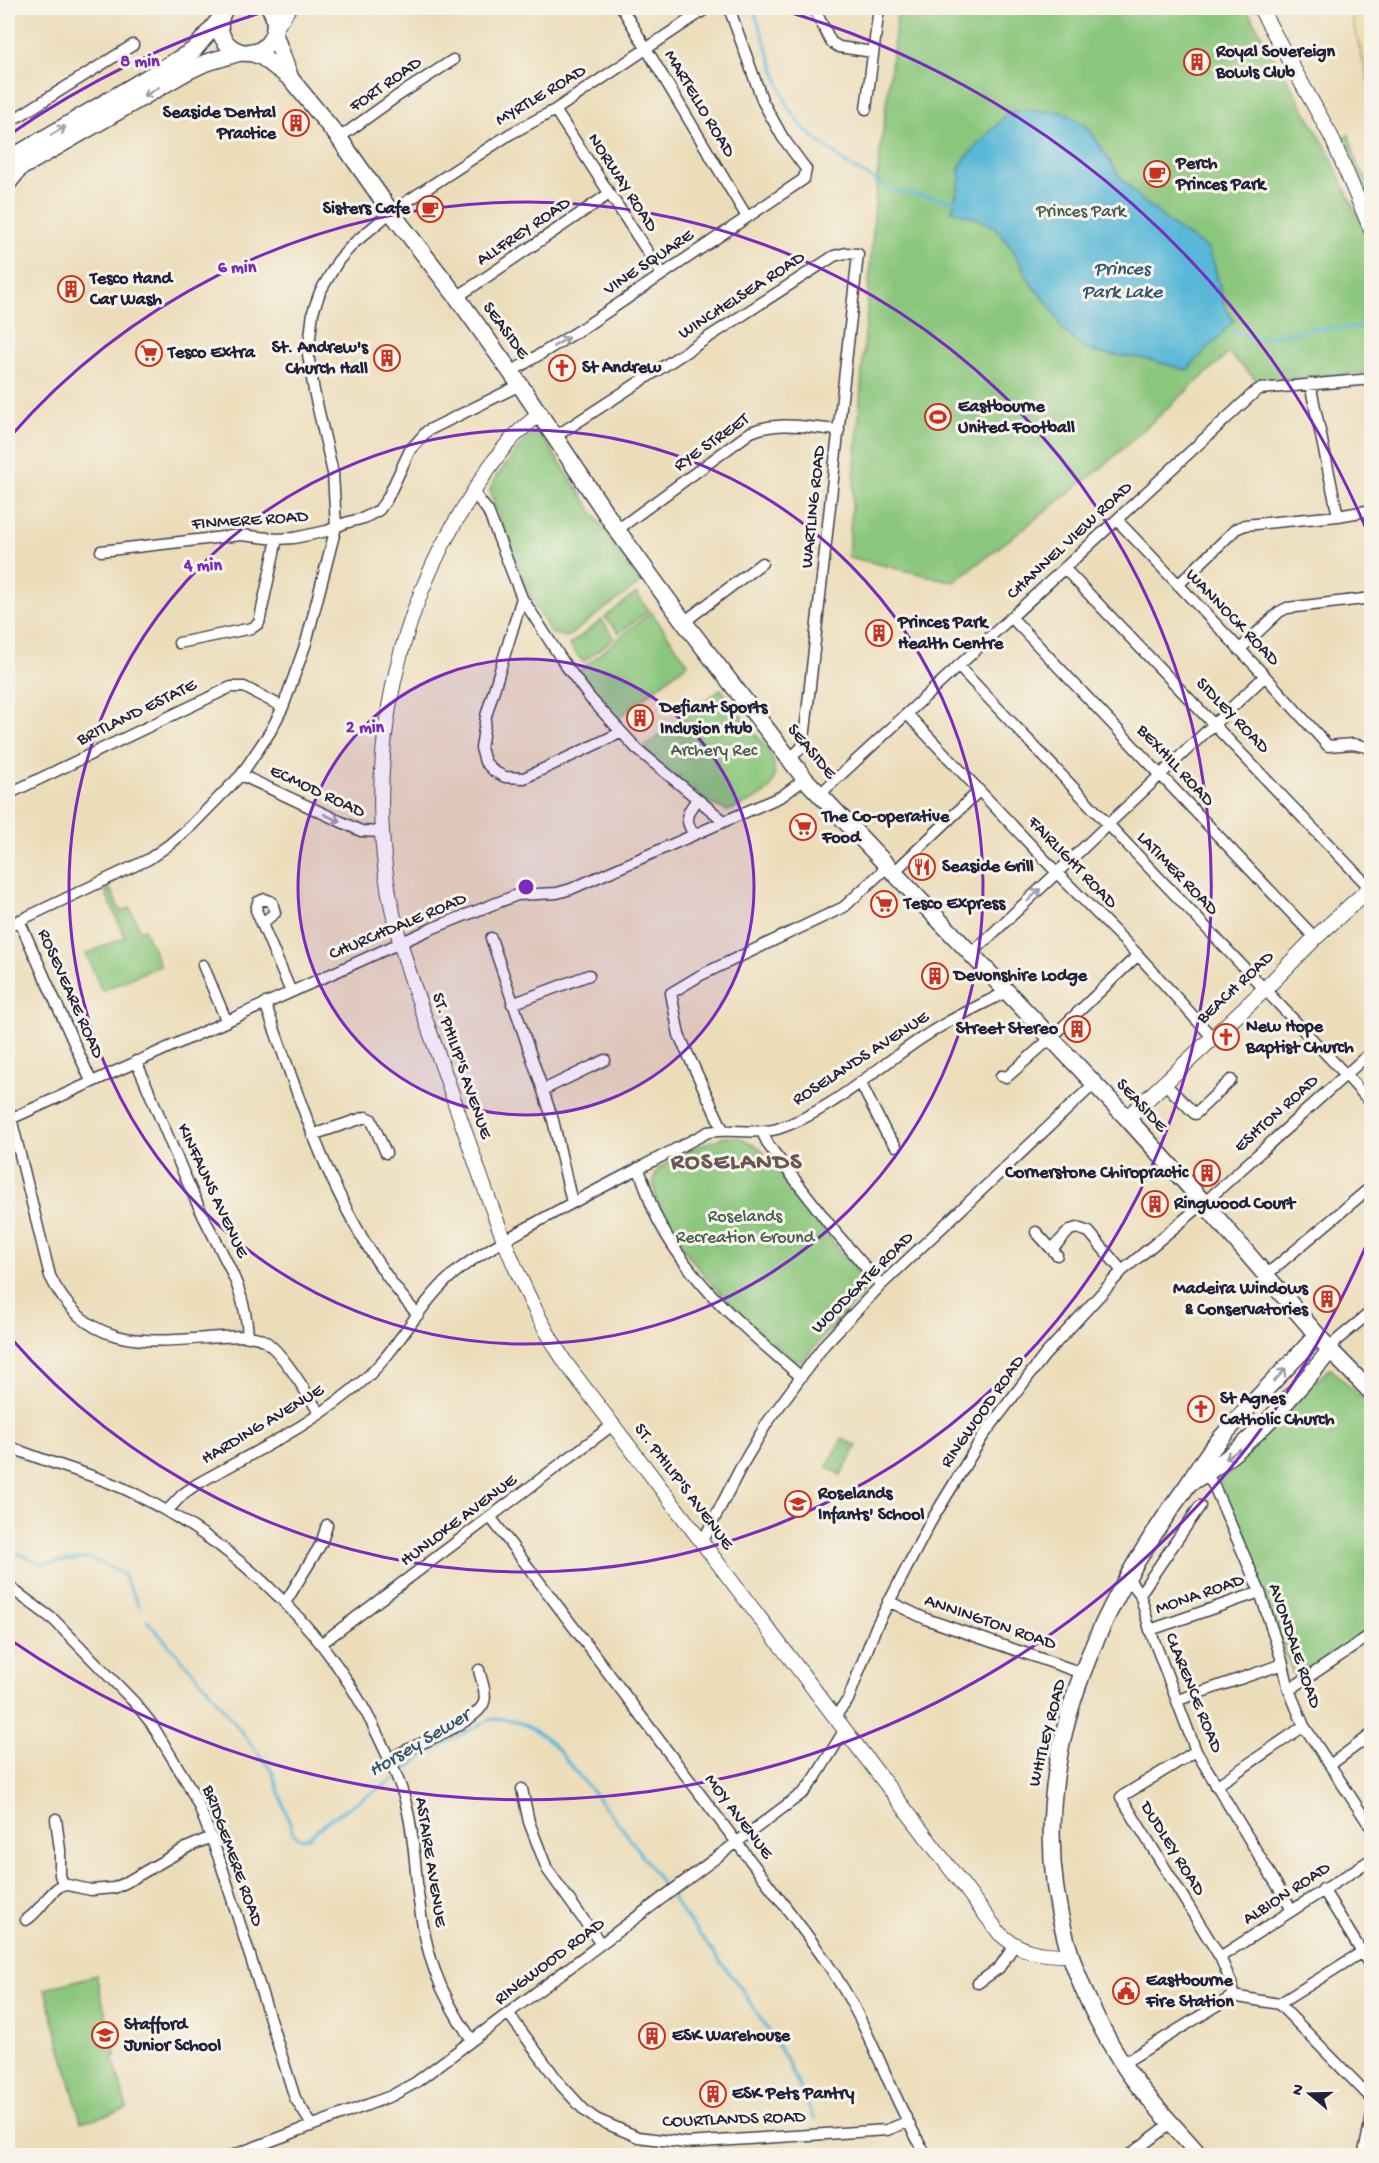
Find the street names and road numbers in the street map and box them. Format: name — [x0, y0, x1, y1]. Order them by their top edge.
street label: MARTELLO ROAD — [659, 46, 739, 162]
street label: FORT ROAD — [345, 52, 426, 118]
street label: MYRTLE ROAD — [492, 61, 590, 131]
street label: NORWAY ROAD — [582, 130, 662, 236]
street label: ALLFREY ROAD — [473, 193, 575, 271]
street label: VINE SQUARE — [599, 225, 698, 301]
street label: WINCHELSEA ROAD — [675, 247, 809, 345]
street label: SEASIDE — [477, 298, 533, 364]
street label: RYE STREET — [670, 409, 755, 477]
street label: WARTLING ROAD — [797, 444, 831, 569]
street label: CHANNEL VIEW ROAD — [1003, 477, 1137, 605]
street label: FINMERE ROAD — [190, 506, 309, 536]
street label: WANNOCK ROAD — [1180, 565, 1284, 671]
street label: SIDLEY ROAD — [1191, 674, 1274, 759]
street label: BRITLAND ESTATE — [73, 675, 201, 751]
street label: SEASIDE — [782, 720, 841, 785]
street label: BEXHILL ROAD — [1131, 720, 1219, 812]
street label: ECMOD ROAD — [266, 761, 368, 823]
street label: FAIRLIGHT ROAD — [1022, 812, 1121, 914]
street label: LATIMER ROAD — [1132, 828, 1222, 920]
street label: CHURCHDALE ROAD — [326, 889, 470, 965]
street label: ROSEVEARE ROAD — [32, 926, 108, 1062]
street label: BEACH ROAD — [1192, 947, 1279, 1030]
street label: ST. PHILIP'S AVENUE — [426, 990, 496, 1142]
street label: ROSELANDS AVENUE — [789, 1007, 934, 1111]
street label: ESHTON ROAD — [1231, 1070, 1324, 1157]
street label: SEASIDE — [1111, 1075, 1172, 1138]
street label: KINFAUNS AVENUE — [172, 1121, 253, 1262]
street label: WOODGATE ROAD — [808, 1227, 919, 1338]
street label: RINGWOOD ROAD — [936, 1352, 1030, 1472]
street label: HARDING AVENUE — [198, 1380, 329, 1470]
street label: ST. PHILIP'S AVENUE — [629, 1420, 738, 1555]
street label: HUNLOKE AVENUE — [397, 1470, 522, 1572]
street label: MONA ROAD — [1153, 1570, 1247, 1620]
street label: AVONDALE ROAD — [1263, 1581, 1325, 1711]
street label: ANNINGTON ROAD — [921, 1591, 1059, 1655]
street label: CLARENCE ROAD — [1159, 1630, 1227, 1756]
street label: WHITLEY ROAD — [1025, 1677, 1072, 1789]
street label: MOY AVENUE — [699, 1770, 777, 1864]
street label: BRIDGEMERE ROAD — [196, 1782, 267, 1930]
street label: ASTAIRE AVENUE — [409, 1796, 451, 1929]
street label: DUDLEY ROAD — [1134, 1797, 1209, 1900]
street label: ALBION ROAD — [1239, 1858, 1335, 1930]
street label: RINGWOOD ROAD — [491, 1914, 609, 2010]
street label: COURTLANDS ROAD — [662, 2107, 806, 2133]

